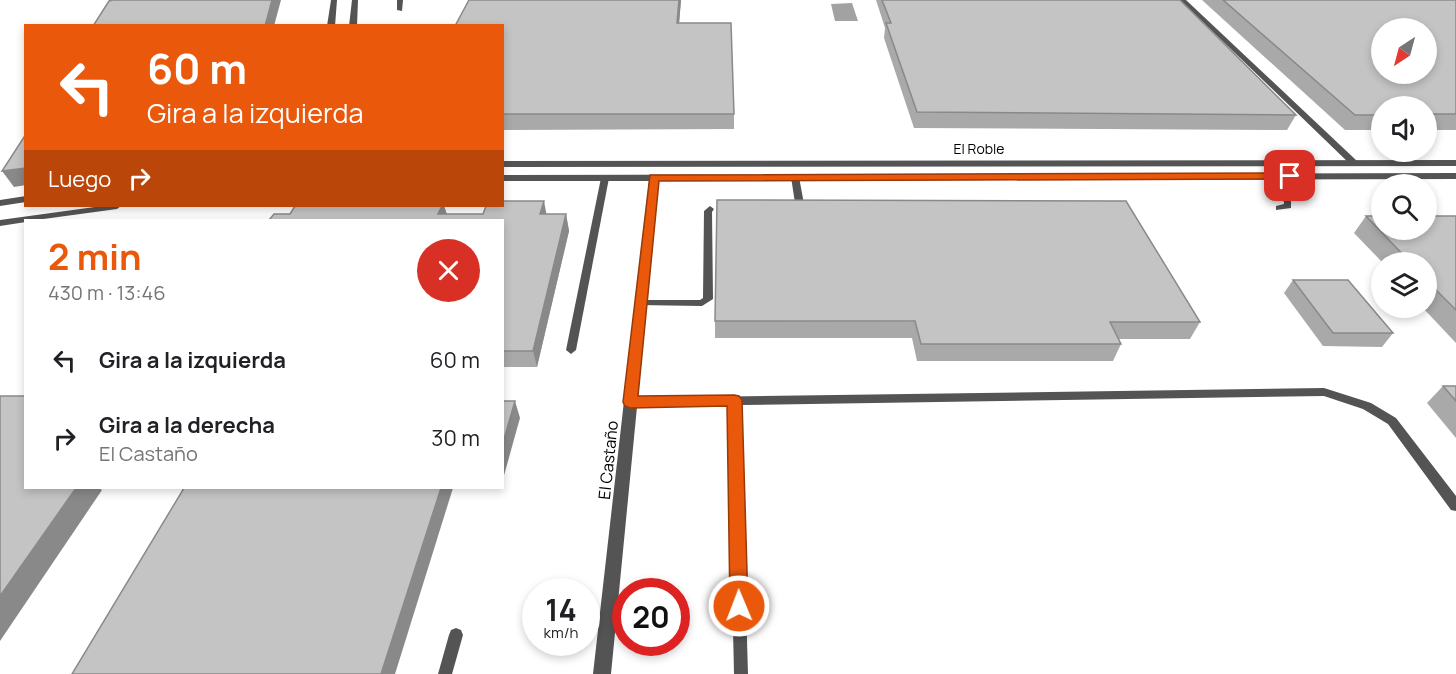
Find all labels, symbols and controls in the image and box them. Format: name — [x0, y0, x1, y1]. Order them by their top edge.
north arrow — [1371, 18, 1437, 84]
map controls — [1371, 18, 1437, 318]
text: 60 m — [147, 39, 247, 97]
icon: left — [48, 48, 126, 126]
text: Gira a la izquierda — [147, 94, 363, 131]
button: sound — [1371, 96, 1437, 162]
street label: El Roble — [954, 139, 1004, 158]
pin — [1264, 150, 1315, 201]
icon: arrive — [1273, 159, 1306, 192]
icon: right — [123, 162, 156, 195]
text: Luego — [48, 164, 111, 194]
button: search — [1371, 174, 1437, 240]
text: 2 min — [48, 232, 142, 281]
button: close — [417, 239, 480, 302]
button: layers — [1371, 252, 1437, 318]
text: 430 m · 13:46 — [48, 279, 166, 306]
icon: left — [48, 344, 81, 377]
text: Gira a la izquierda — [99, 345, 286, 375]
text: 60 m — [430, 345, 480, 375]
text: Gira a la derecha — [99, 410, 275, 440]
street label: El Castaño — [593, 420, 623, 500]
icon: right — [48, 422, 81, 455]
text: 30 m — [431, 423, 480, 453]
text: El Castaño — [99, 440, 198, 467]
position arrow — [707, 574, 771, 638]
speed limit sign: 20 — [612, 578, 690, 656]
text: 14 — [545, 589, 577, 630]
text: km/h — [544, 622, 578, 643]

